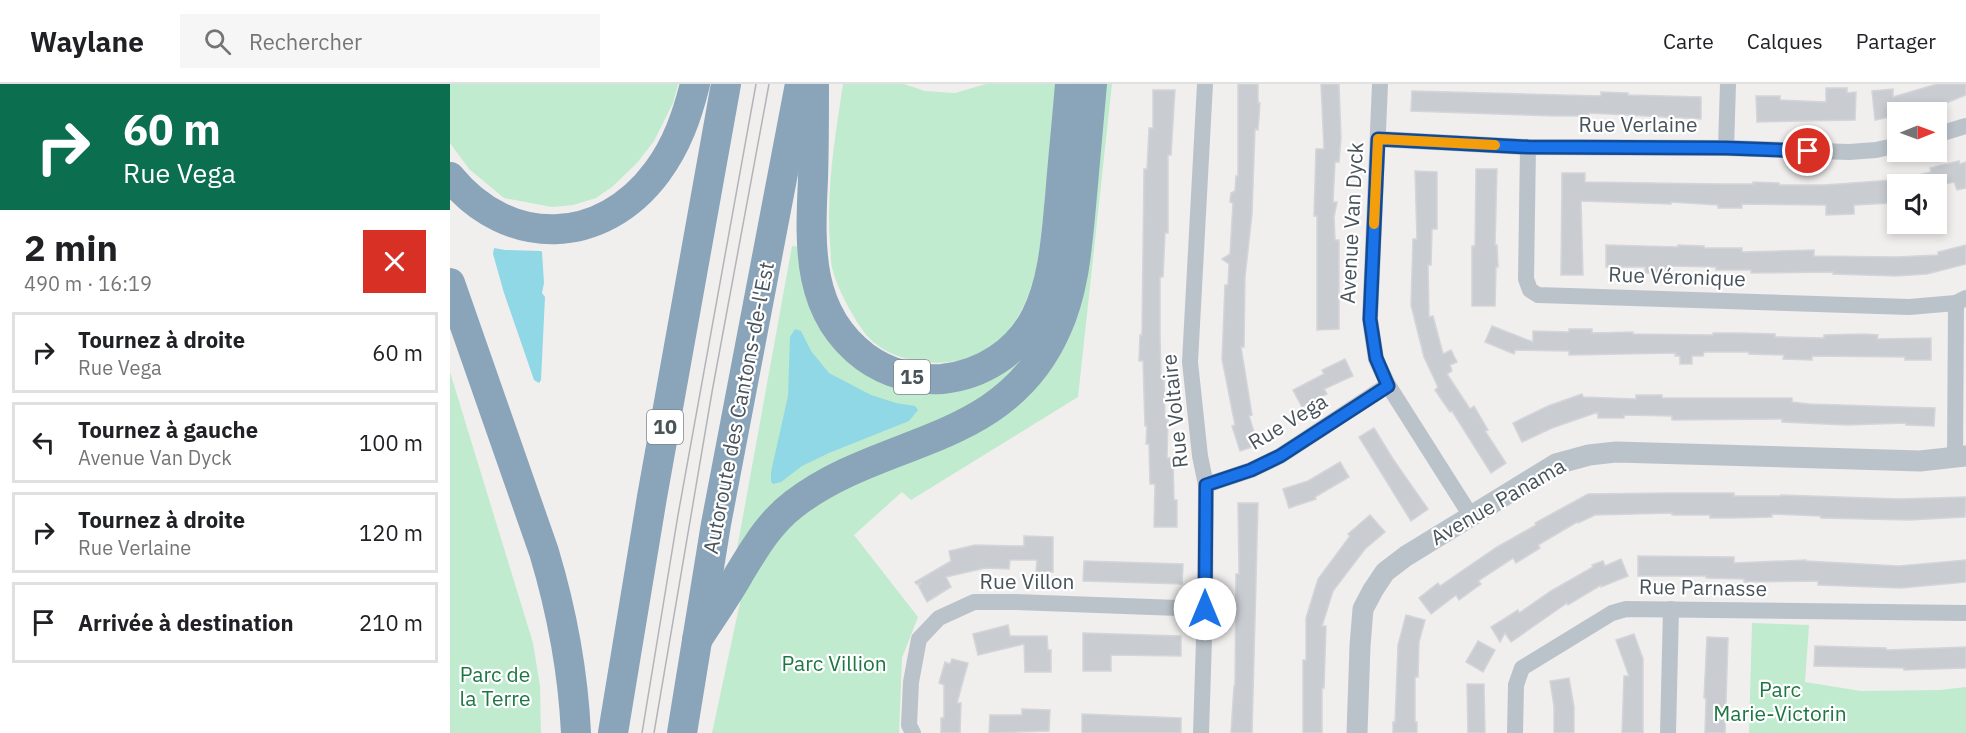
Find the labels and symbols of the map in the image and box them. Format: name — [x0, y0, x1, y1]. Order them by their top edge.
north arrow — [1887, 102, 1947, 162]
street label: Rue Verlaine — [1579, 110, 1697, 138]
pin — [1782, 125, 1833, 176]
street label: Avenue Van Dyck — [1333, 142, 1369, 304]
street label: Autoroute des Cantons-de-l'Est — [696, 259, 780, 556]
street label: Rue Véronique — [1608, 260, 1746, 292]
street label: Rue Voltaire — [1154, 353, 1194, 469]
road number: 15 — [894, 360, 930, 394]
street label: Rue Vega — [1243, 387, 1332, 456]
road number: 10 — [647, 410, 683, 444]
street label: Avenue Panama — [1425, 451, 1570, 551]
street label: Rue Villon — [980, 567, 1074, 595]
street label: Rue Parnasse — [1639, 572, 1767, 602]
position arrow — [1173, 577, 1237, 641]
park label: Parc Villion — [781, 649, 887, 677]
park label: Parc de la Terre — [460, 660, 530, 712]
park label: Parc Marie-Victorin — [1713, 675, 1847, 727]

